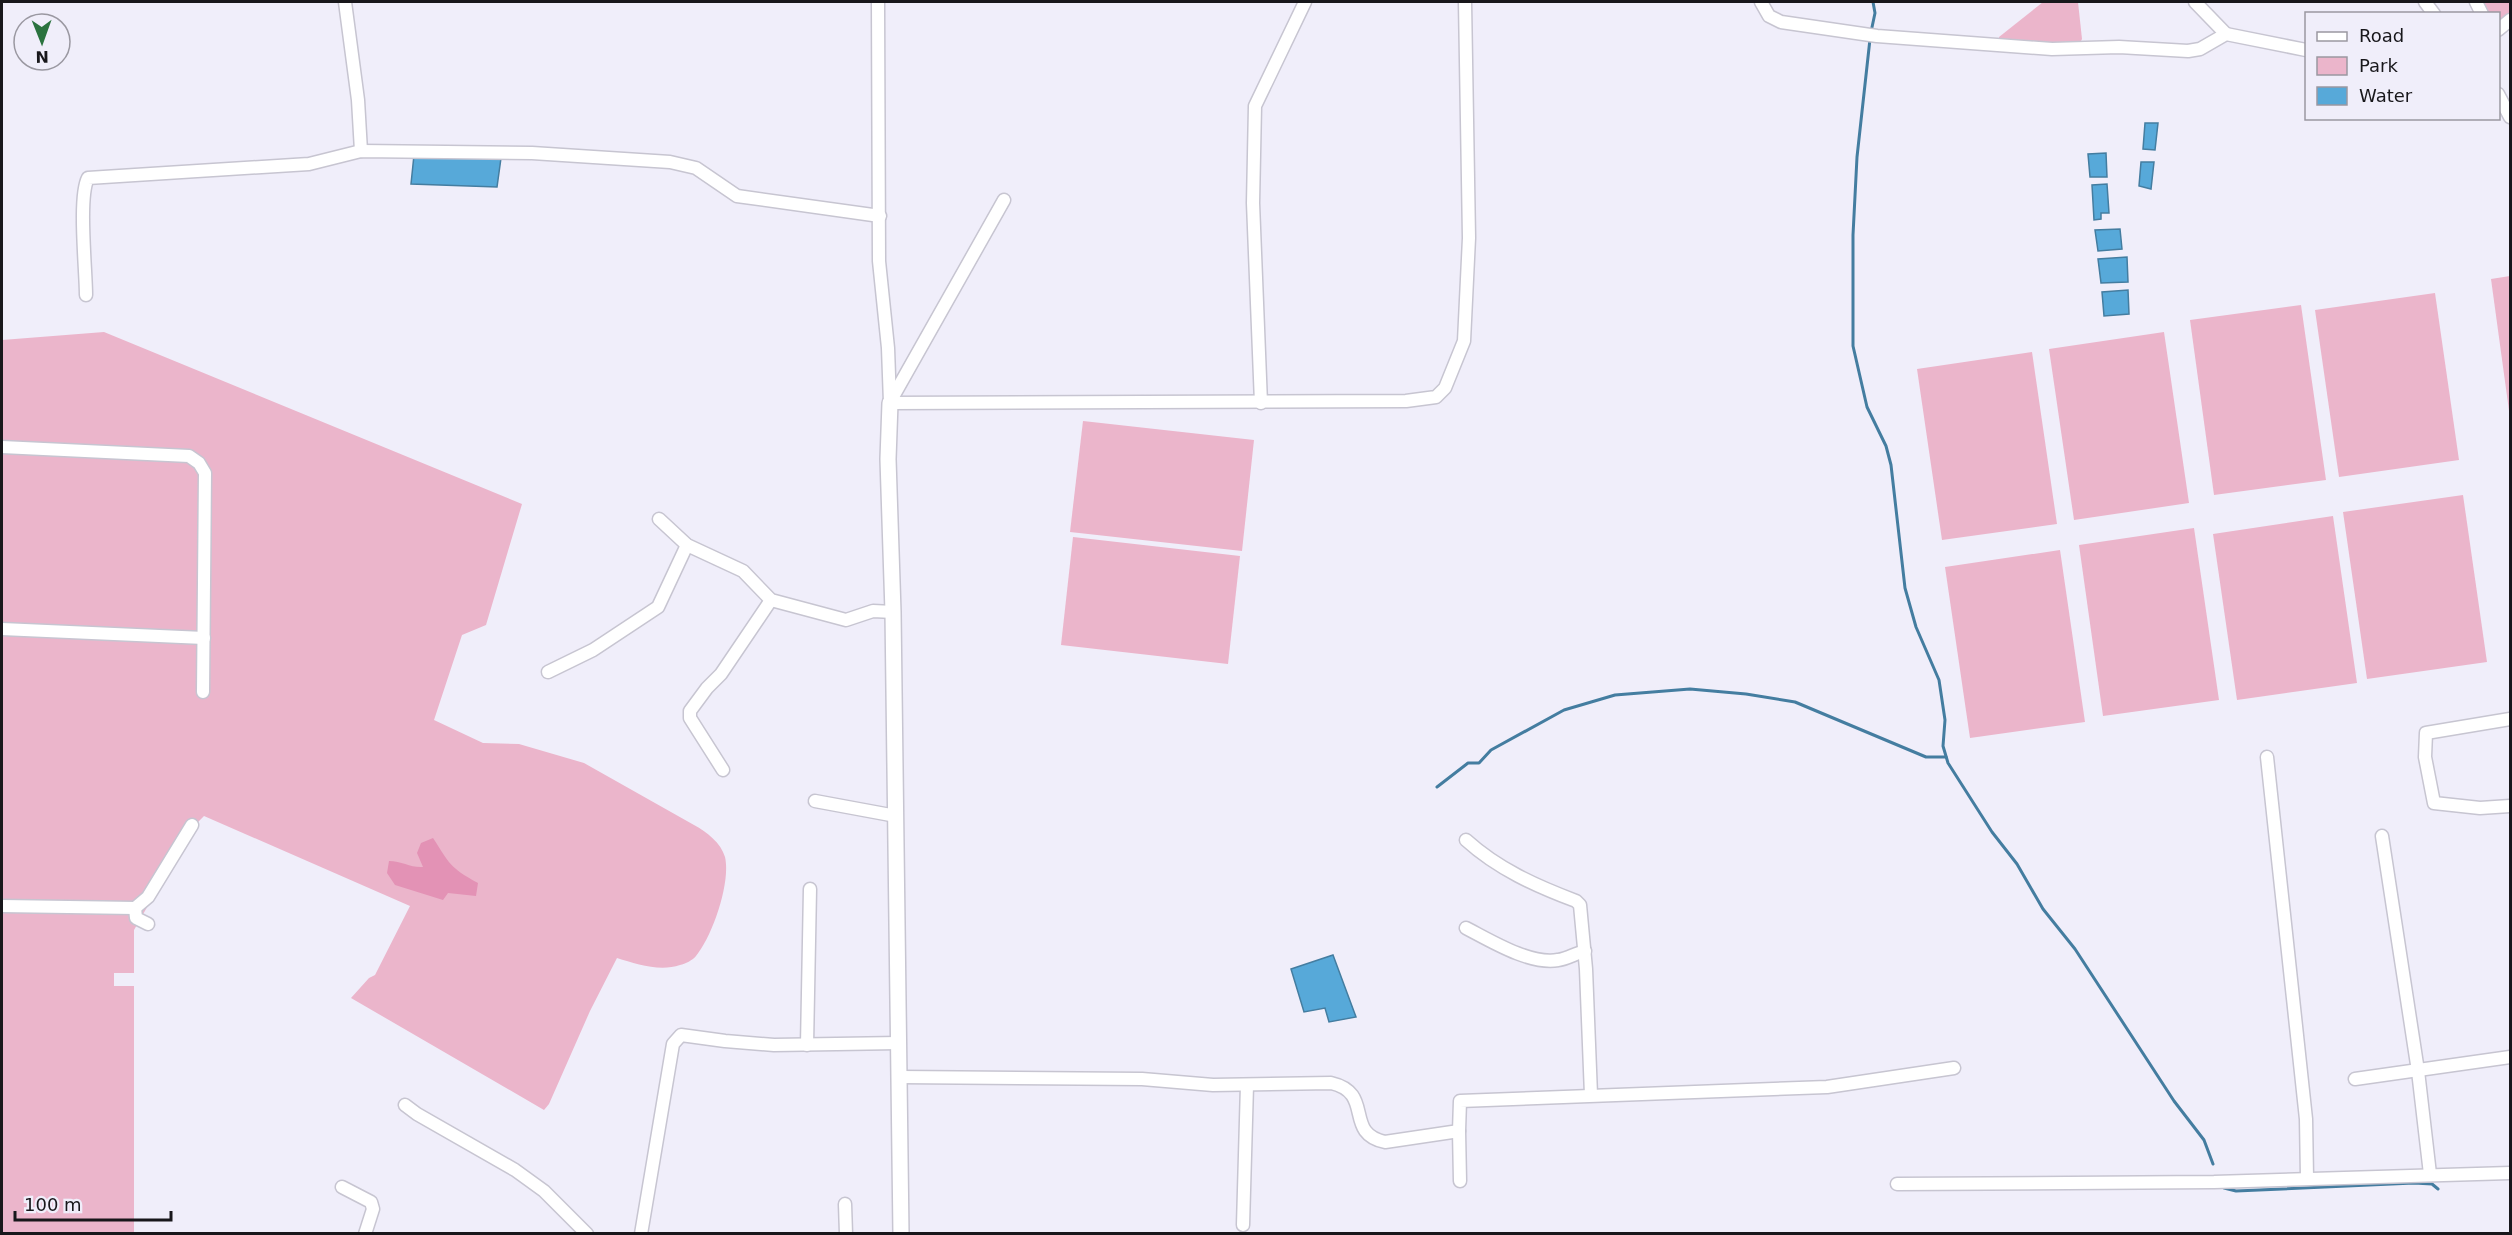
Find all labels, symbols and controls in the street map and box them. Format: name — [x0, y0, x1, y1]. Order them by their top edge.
north arrow — [12, 12, 72, 72]
legend — [2305, 12, 2500, 120]
text: Road — [2359, 25, 2404, 46]
text: N — [35, 47, 49, 66]
text: Park — [2359, 55, 2398, 76]
text: Water — [2359, 85, 2413, 106]
scale bar — [15, 1184, 171, 1222]
text: 100 m — [24, 1194, 82, 1215]

